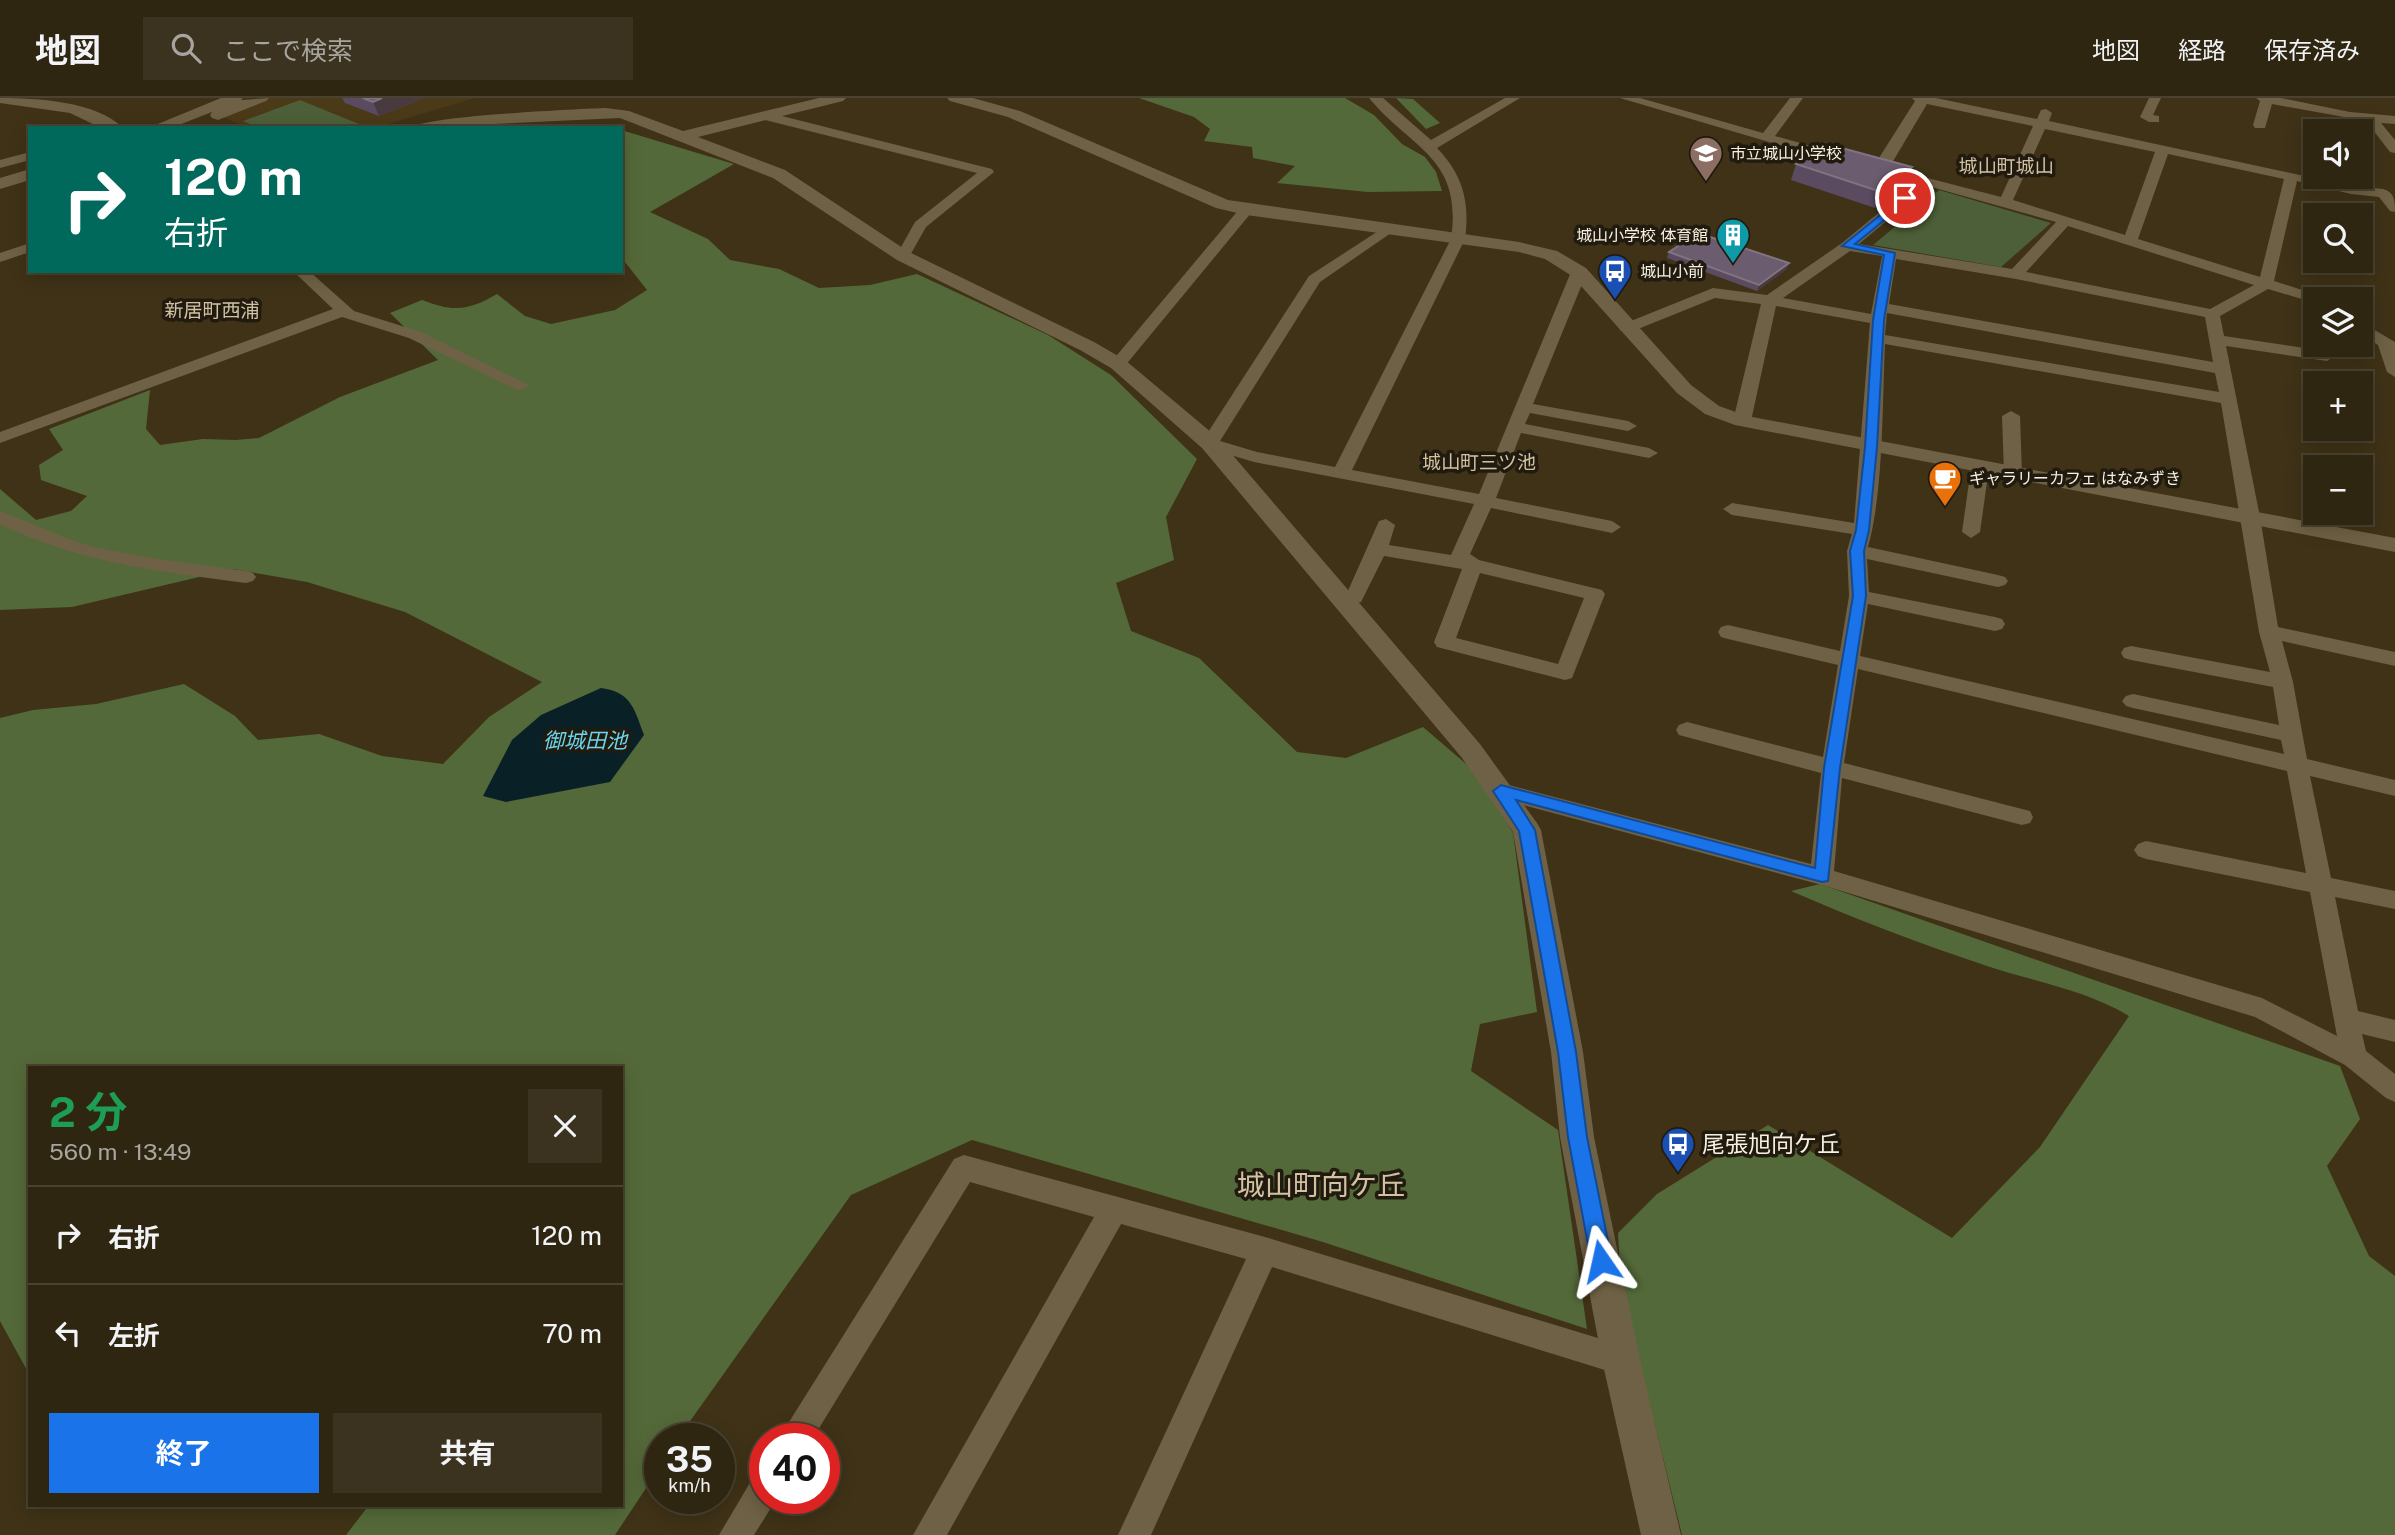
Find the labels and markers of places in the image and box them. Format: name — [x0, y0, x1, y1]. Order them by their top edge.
school or university icon: 市立城山小学校 — [1687, 134, 1725, 183]
place label: 市立城山小学校 — [1730, 144, 1842, 163]
pin — [1875, 168, 1935, 228]
building icon: 城山小学校 体育館 — [1714, 216, 1752, 265]
place label: 城山小学校 体育館 — [1576, 226, 1708, 245]
bus stop icon: 城山小前 — [1596, 252, 1634, 301]
place label: 城山小前 — [1640, 262, 1704, 281]
cafe icon: ギャラリーカフェ はなみずき — [1926, 459, 1964, 508]
place label: ギャラリーカフェ はなみずき — [1969, 469, 2181, 488]
bus stop icon: 尾張旭向ケ丘 — [1659, 1125, 1697, 1174]
place label: 尾張旭向ケ丘 — [1702, 1130, 1840, 1157]

